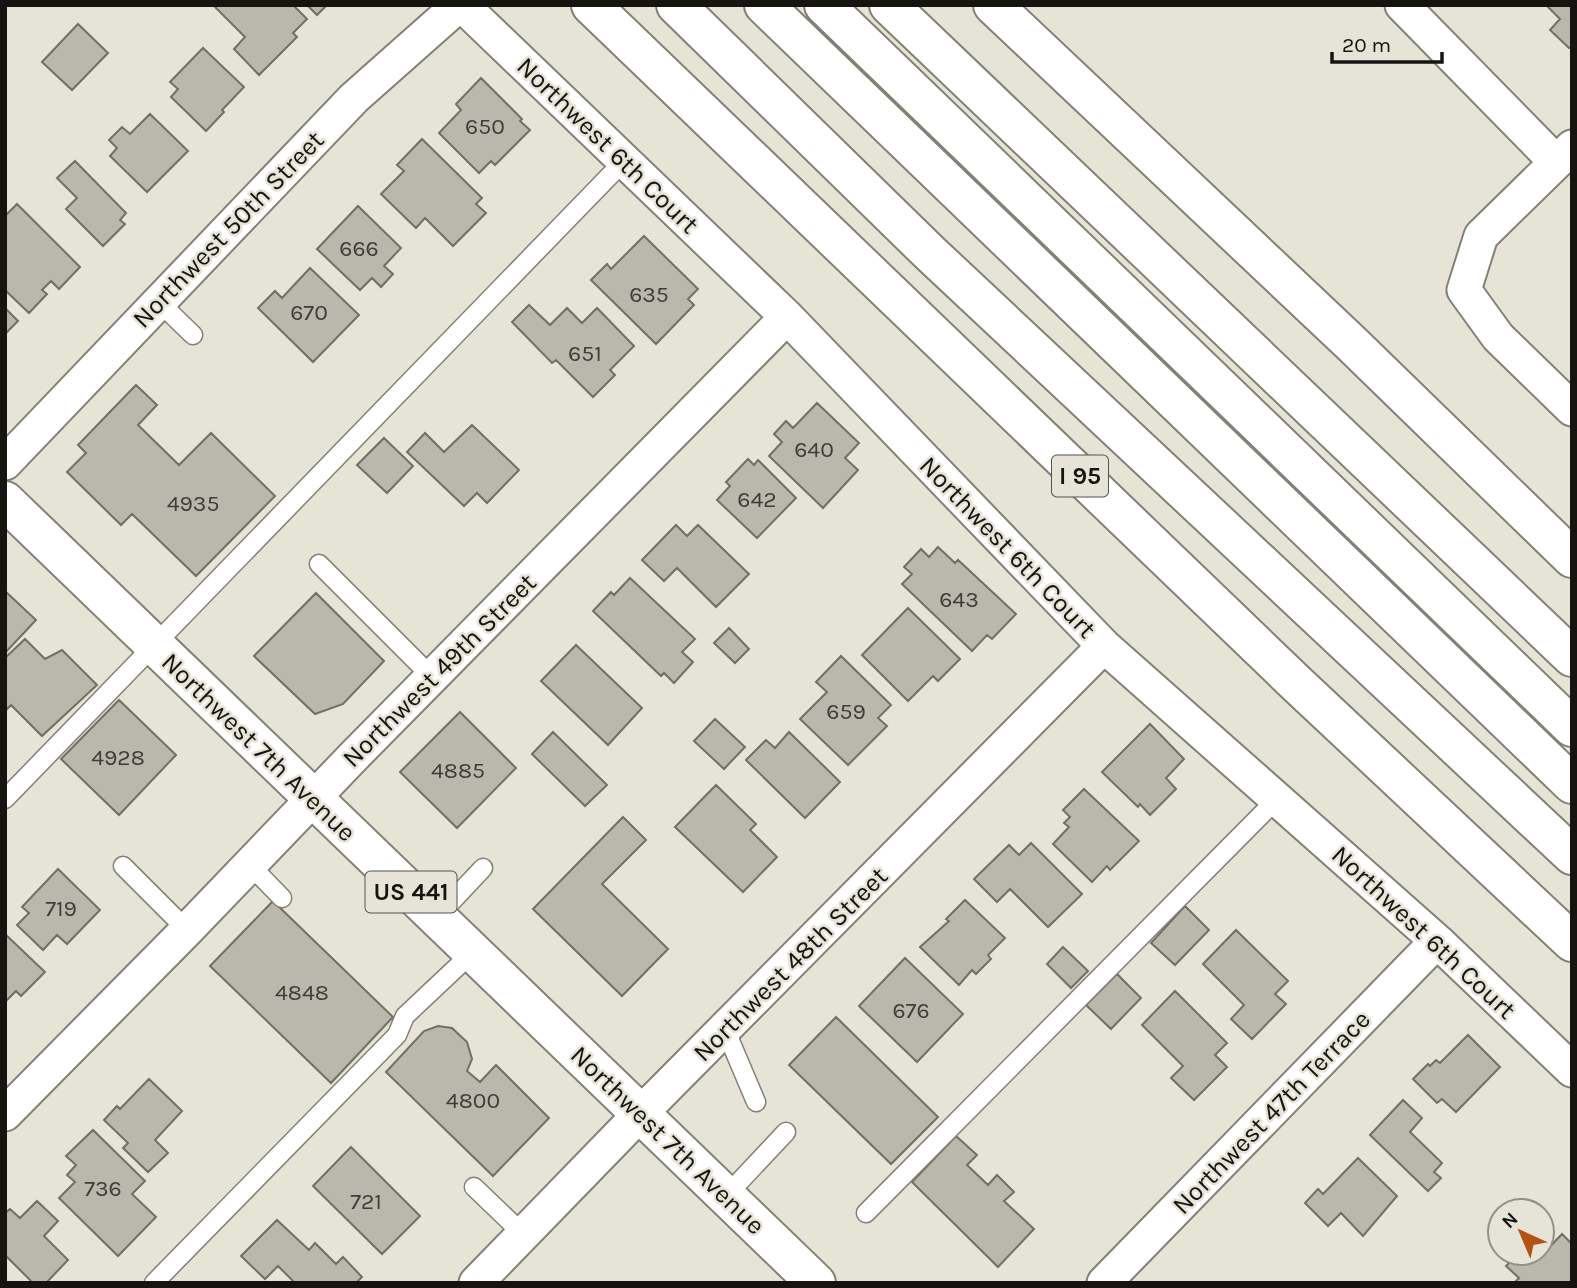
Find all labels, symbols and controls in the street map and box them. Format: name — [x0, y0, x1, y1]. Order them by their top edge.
scale bar — [1332, 21, 1442, 65]
text: 20 m — [1342, 33, 1391, 57]
street label: Northwest 6th Court — [510, 51, 705, 240]
house number: 650 — [465, 113, 505, 140]
street label: Northwest 50th Street — [126, 124, 331, 334]
house number: 666 — [339, 235, 379, 262]
house number: 635 — [629, 281, 669, 308]
house number: 670 — [290, 299, 328, 326]
house number: 651 — [568, 340, 602, 367]
house number: 640 — [794, 436, 834, 463]
street label: Northwest 6th Court — [913, 450, 1102, 645]
road number: I 95 — [1052, 456, 1108, 496]
house number: 642 — [737, 486, 777, 513]
house number: 4935 — [167, 490, 219, 517]
street label: Northwest 49th Street — [336, 567, 543, 774]
house number: 643 — [939, 586, 979, 613]
street label: Northwest 7th Avenue — [155, 647, 362, 848]
house number: 659 — [826, 698, 866, 725]
house number: 4928 — [91, 744, 145, 771]
house number: 4885 — [431, 757, 485, 784]
street label: Northwest 6th Court — [1325, 839, 1522, 1026]
street label: Northwest 48th Street — [687, 861, 894, 1068]
road number: US 441 — [366, 872, 457, 912]
house number: 719 — [45, 895, 77, 922]
house number: 4848 — [275, 979, 329, 1006]
house number: 676 — [892, 997, 930, 1024]
street label: Northwest 47th Terrace — [1166, 1004, 1377, 1221]
street label: Northwest 7th Avenue — [564, 1040, 771, 1241]
house number: 4800 — [446, 1087, 500, 1114]
house number: 736 — [84, 1175, 122, 1202]
house number: 721 — [350, 1188, 382, 1215]
north arrow — [1486, 1197, 1556, 1267]
text: N — [1497, 1208, 1522, 1233]

